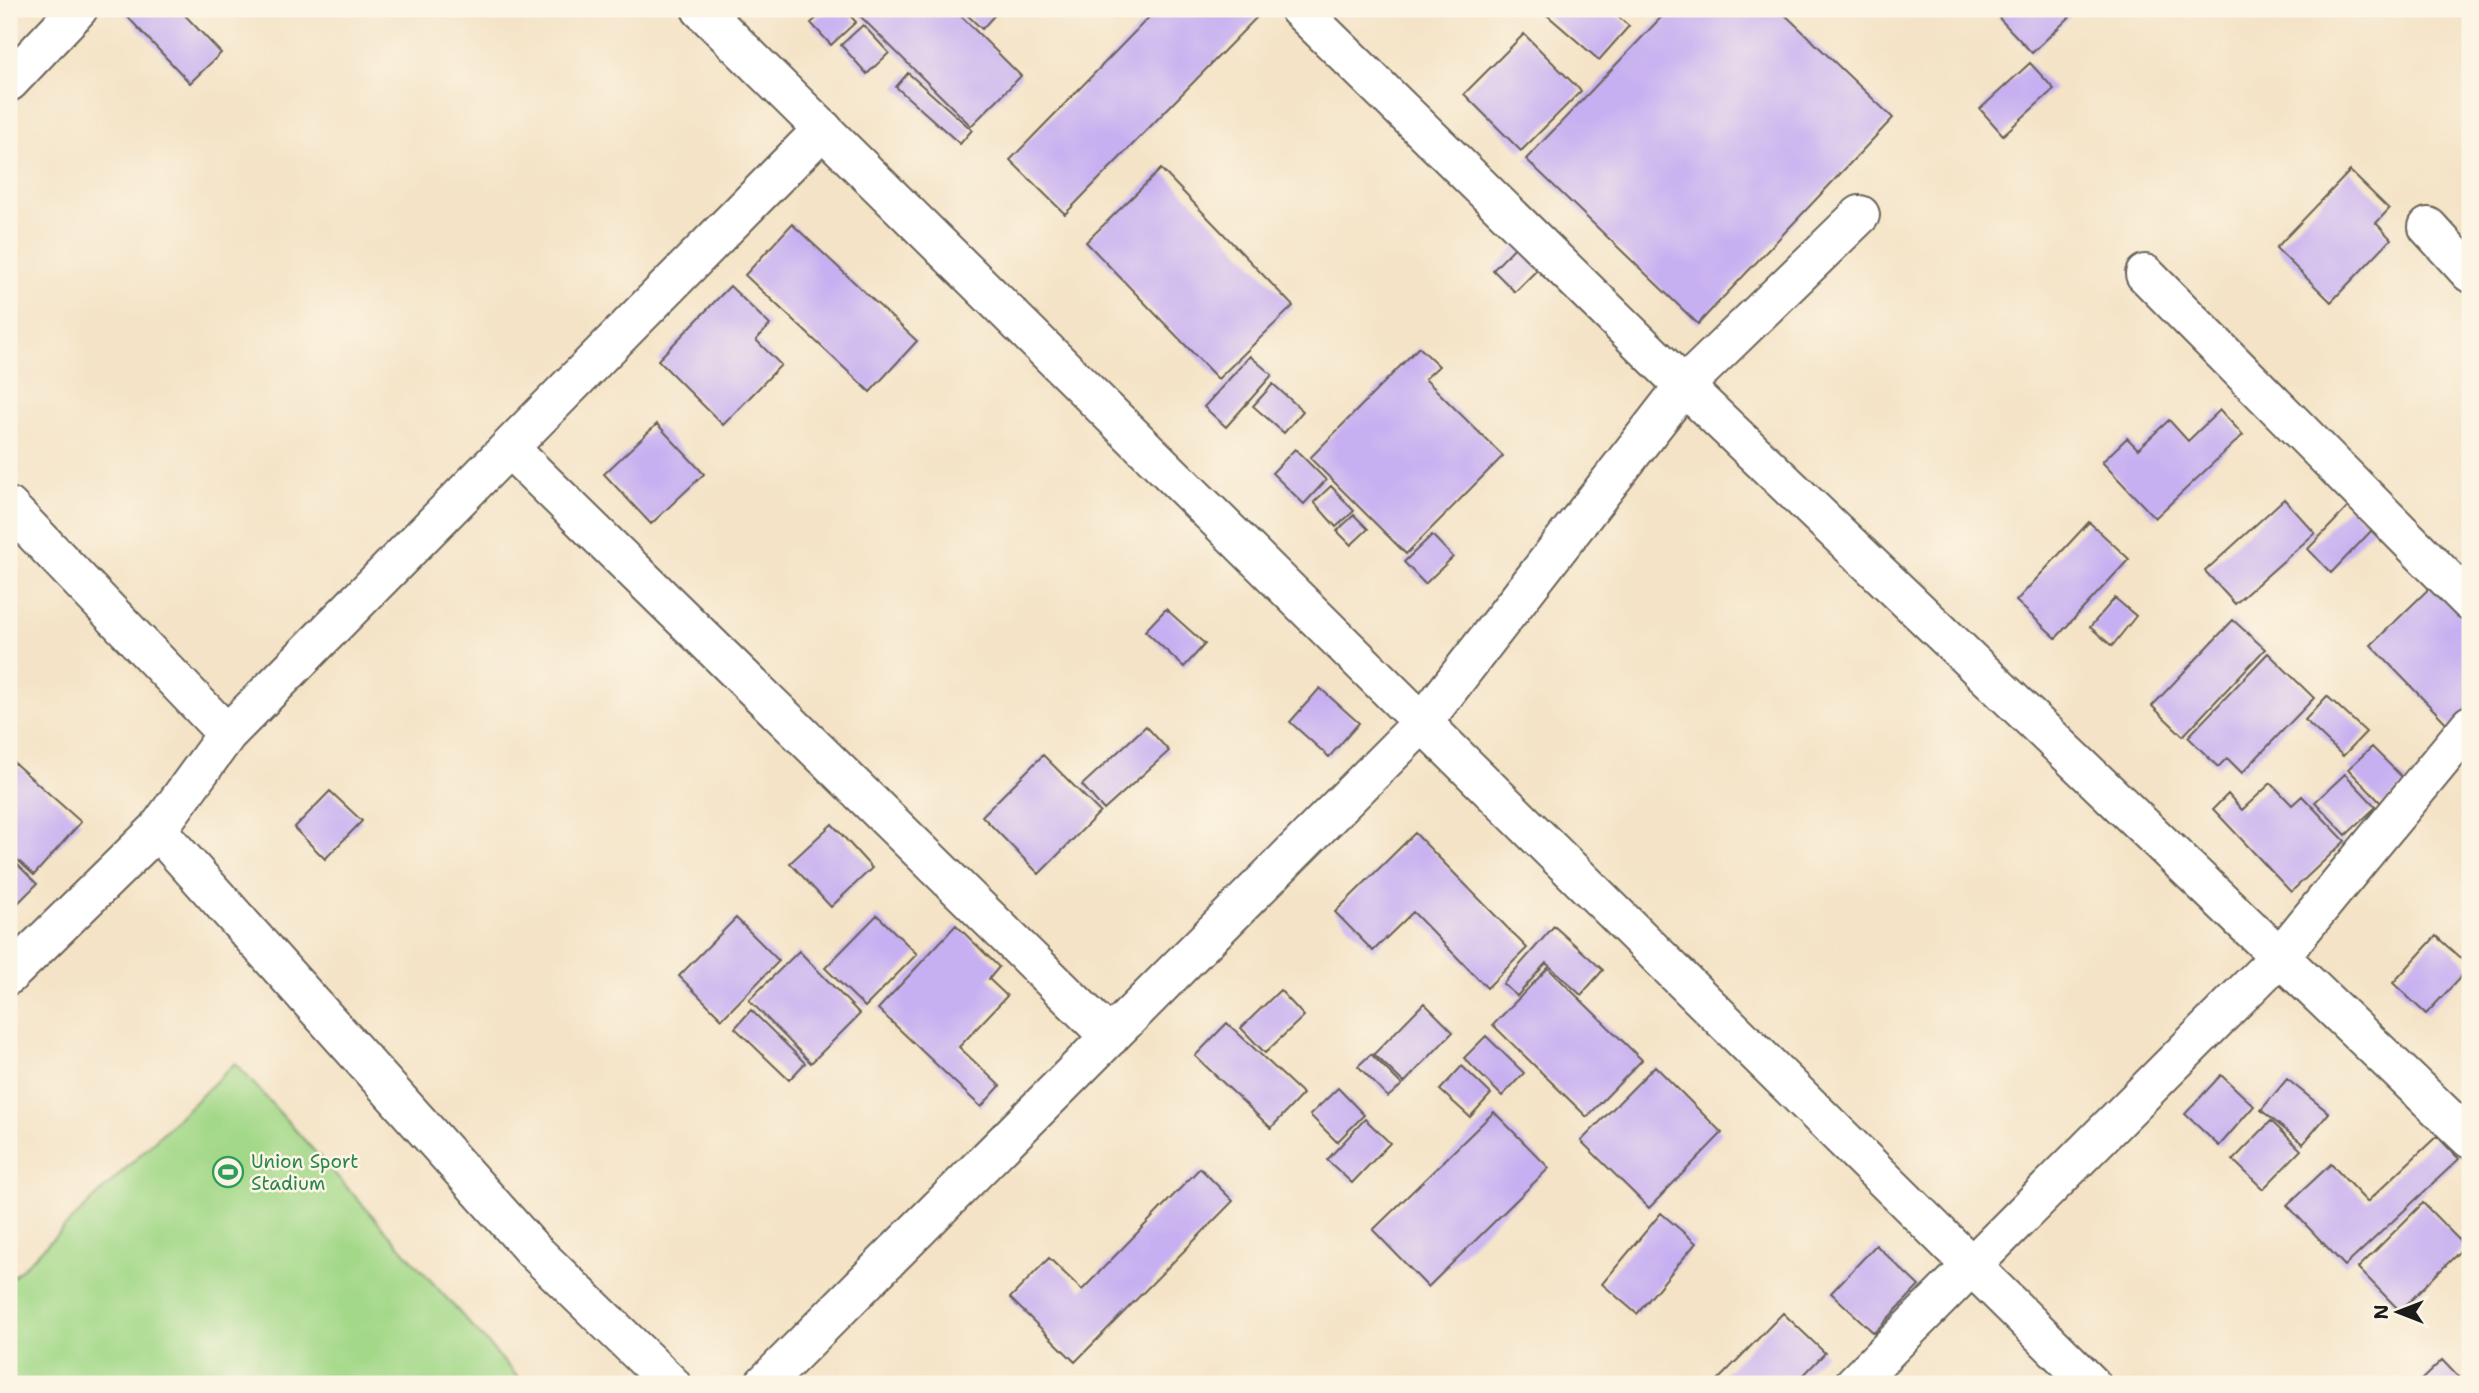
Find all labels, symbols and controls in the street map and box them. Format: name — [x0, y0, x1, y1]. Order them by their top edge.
place label: Union Sport Stadium — [251, 1149, 359, 1196]
sports icon: Union Sport Stadium — [211, 1155, 245, 1189]
north arrow — [2364, 1278, 2434, 1348]
text: N — [2369, 1304, 2394, 1320]

